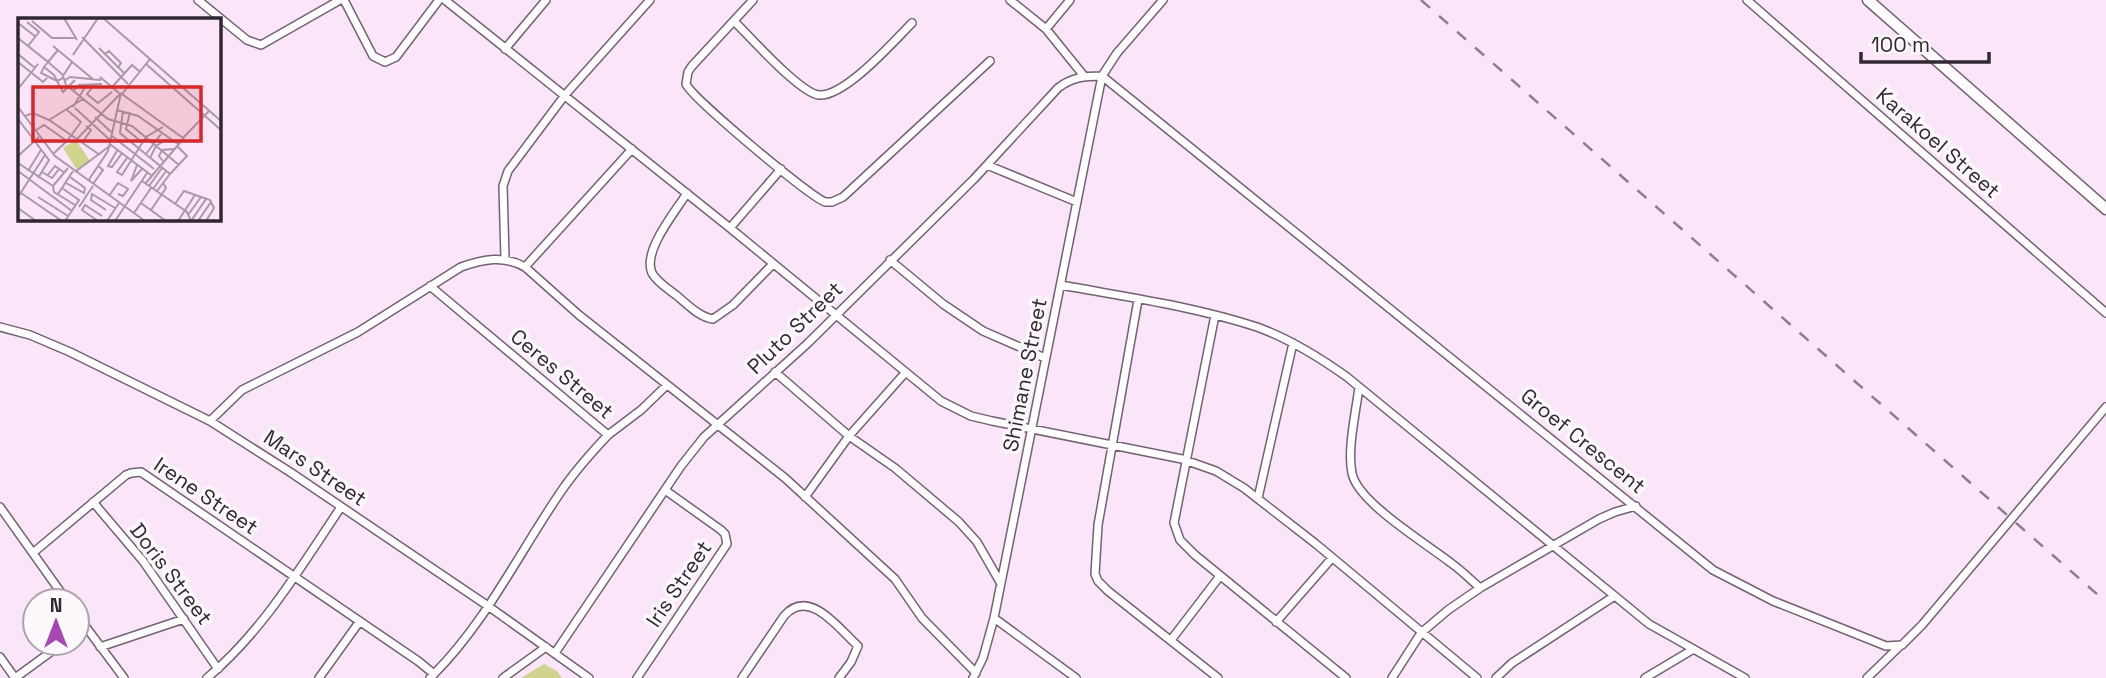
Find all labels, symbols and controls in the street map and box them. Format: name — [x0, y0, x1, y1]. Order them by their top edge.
inset map — [18, 18, 220, 220]
scale bar — [1861, 21, 1989, 65]
text: 100 m — [1871, 31, 1930, 58]
street label: Karakoel Street — [1871, 81, 2006, 204]
street label: Pluto Street — [741, 275, 848, 380]
street label: Shimane Street — [996, 296, 1053, 454]
street label: Ceres Street — [505, 323, 619, 425]
street label: Groef Crescent — [1515, 382, 1651, 499]
street label: Mars Street — [259, 423, 372, 512]
street label: Irene Street — [149, 451, 264, 540]
street label: Doris Street — [124, 517, 218, 630]
street label: Iris Street — [640, 535, 717, 632]
north arrow — [21, 587, 91, 657]
text: N — [50, 593, 62, 618]

